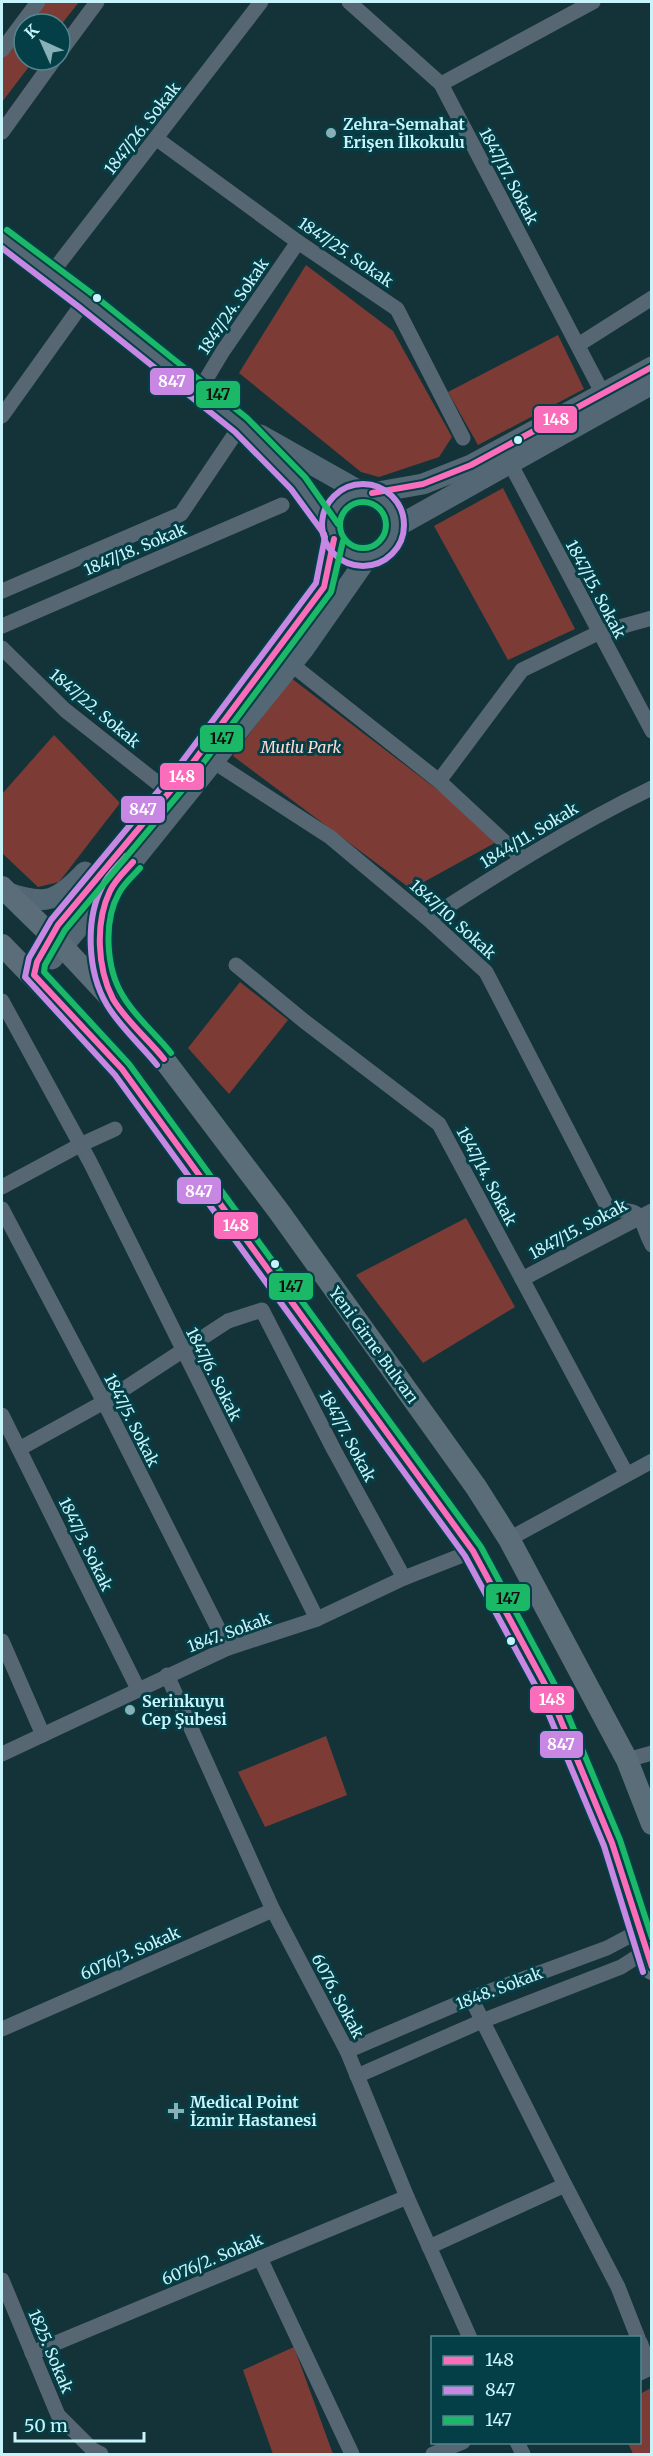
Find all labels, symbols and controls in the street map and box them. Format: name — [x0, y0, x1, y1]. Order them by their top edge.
north arrow — [12, 12, 72, 72]
text: K — [20, 20, 43, 43]
street label: 1847/26. Sokak — [100, 77, 185, 178]
place label: Zehra-Semahat Erişen İlkokulu — [343, 114, 466, 152]
street label: 1847/17. Sokak — [475, 124, 543, 229]
marker: Zehra-Semahat Erişen İlkokulu — [324, 126, 338, 140]
street label: 1847/25. Sokak — [295, 213, 398, 292]
street label: 1847/24. Sokak — [193, 253, 273, 358]
unlabelled marker — [91, 292, 103, 304]
line badge: 847 — [149, 367, 195, 396]
text: 847 — [158, 371, 186, 391]
line badge: 147 — [195, 380, 241, 409]
text: 147 — [206, 384, 231, 404]
line badge: 148 — [533, 405, 578, 434]
text: 148 — [543, 409, 569, 429]
unlabelled marker — [512, 434, 524, 446]
street label: 1847/18. Sokak — [81, 518, 190, 580]
street label: 1847/15. Sokak — [562, 536, 631, 642]
street label: 1847/22. Sokak — [46, 664, 145, 752]
line badge: 147 — [199, 724, 244, 753]
text: 147 — [210, 728, 235, 748]
park label: Mutlu Park — [260, 737, 342, 757]
line badge: 148 — [159, 762, 205, 791]
text: 148 — [169, 766, 195, 786]
line badge: 847 — [120, 795, 166, 824]
street label: 1844/11. Sokak — [476, 797, 582, 872]
text: 847 — [129, 799, 157, 819]
street label: 1847/10. Sokak — [406, 875, 501, 964]
street label: 1847/14. Sokak — [453, 1123, 522, 1230]
line badge: 847 — [176, 1176, 222, 1205]
text: 847 — [185, 1181, 213, 1201]
street label: 1847/15. Sokak — [525, 1194, 631, 1263]
line badge: 148 — [213, 1211, 259, 1240]
text: 148 — [223, 1215, 249, 1235]
unlabelled marker — [269, 1258, 281, 1270]
line badge: 147 — [268, 1272, 314, 1301]
text: 147 — [279, 1276, 304, 1296]
street label: Yeni Girne Bulvarı — [324, 1282, 423, 1407]
street label: 1847/6. Sokak — [182, 1324, 246, 1425]
street label: 1847/5. Sokak — [100, 1370, 164, 1470]
street label: 1847/7. Sokak — [316, 1387, 381, 1486]
street label: 1847/3. Sokak — [55, 1494, 118, 1595]
line badge: 147 — [485, 1583, 531, 1612]
text: 147 — [496, 1588, 521, 1608]
street label: 1847. Sokak — [185, 1607, 274, 1656]
unlabelled marker — [505, 1635, 517, 1647]
line badge: 148 — [529, 1685, 575, 1714]
text: 148 — [539, 1689, 565, 1709]
place label: Serinkuyu Cep Şubesi — [142, 1691, 227, 1729]
marker: Serinkuyu Cep Şubesi — [123, 1703, 137, 1717]
line badge: 847 — [539, 1730, 584, 1759]
text: 847 — [547, 1734, 575, 1754]
street label: 6076/3. Sokak — [77, 1922, 184, 1984]
street label: 6076. Sokak — [307, 1950, 369, 2042]
street label: 1848. Sokak — [453, 1962, 546, 2014]
place label: Medical Point İzmir Hastanesi — [190, 2092, 317, 2130]
marker: Medical Point İzmir Hastanesi — [167, 2102, 185, 2120]
street label: 6076/2. Sokak — [158, 2228, 266, 2289]
street label: 1825. Sokak — [24, 2306, 78, 2397]
legend — [431, 2336, 641, 2444]
text: 148 — [485, 2348, 514, 2371]
text: 847 — [485, 2378, 515, 2401]
scale bar — [15, 2405, 144, 2443]
text: 147 — [485, 2408, 512, 2431]
text: 50 m — [24, 2414, 68, 2437]

